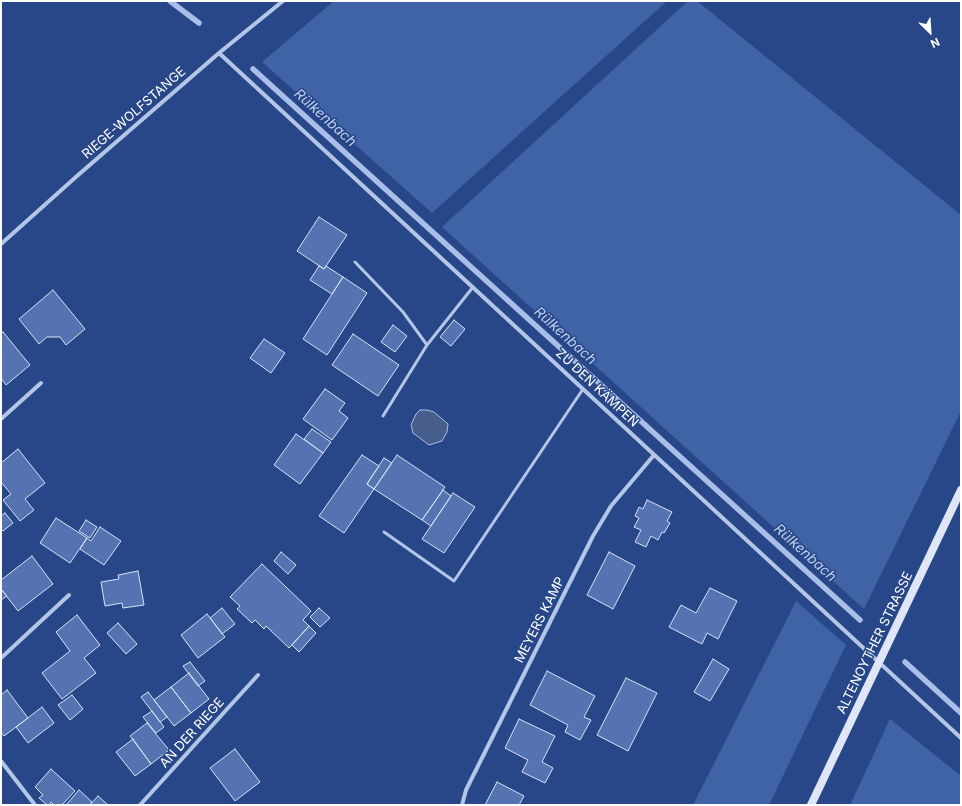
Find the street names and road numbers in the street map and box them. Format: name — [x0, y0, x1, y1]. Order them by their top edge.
street label: RIEGE-WOLFSTANGE — [79, 64, 189, 162]
street label: ZU DEN KÄMPEN — [552, 346, 642, 430]
street label: ALTENOYTHER STRASSE — [834, 569, 916, 717]
street label: MEYERS KAMP — [512, 574, 568, 666]
street label: AN DER RIEGE — [156, 695, 228, 771]

